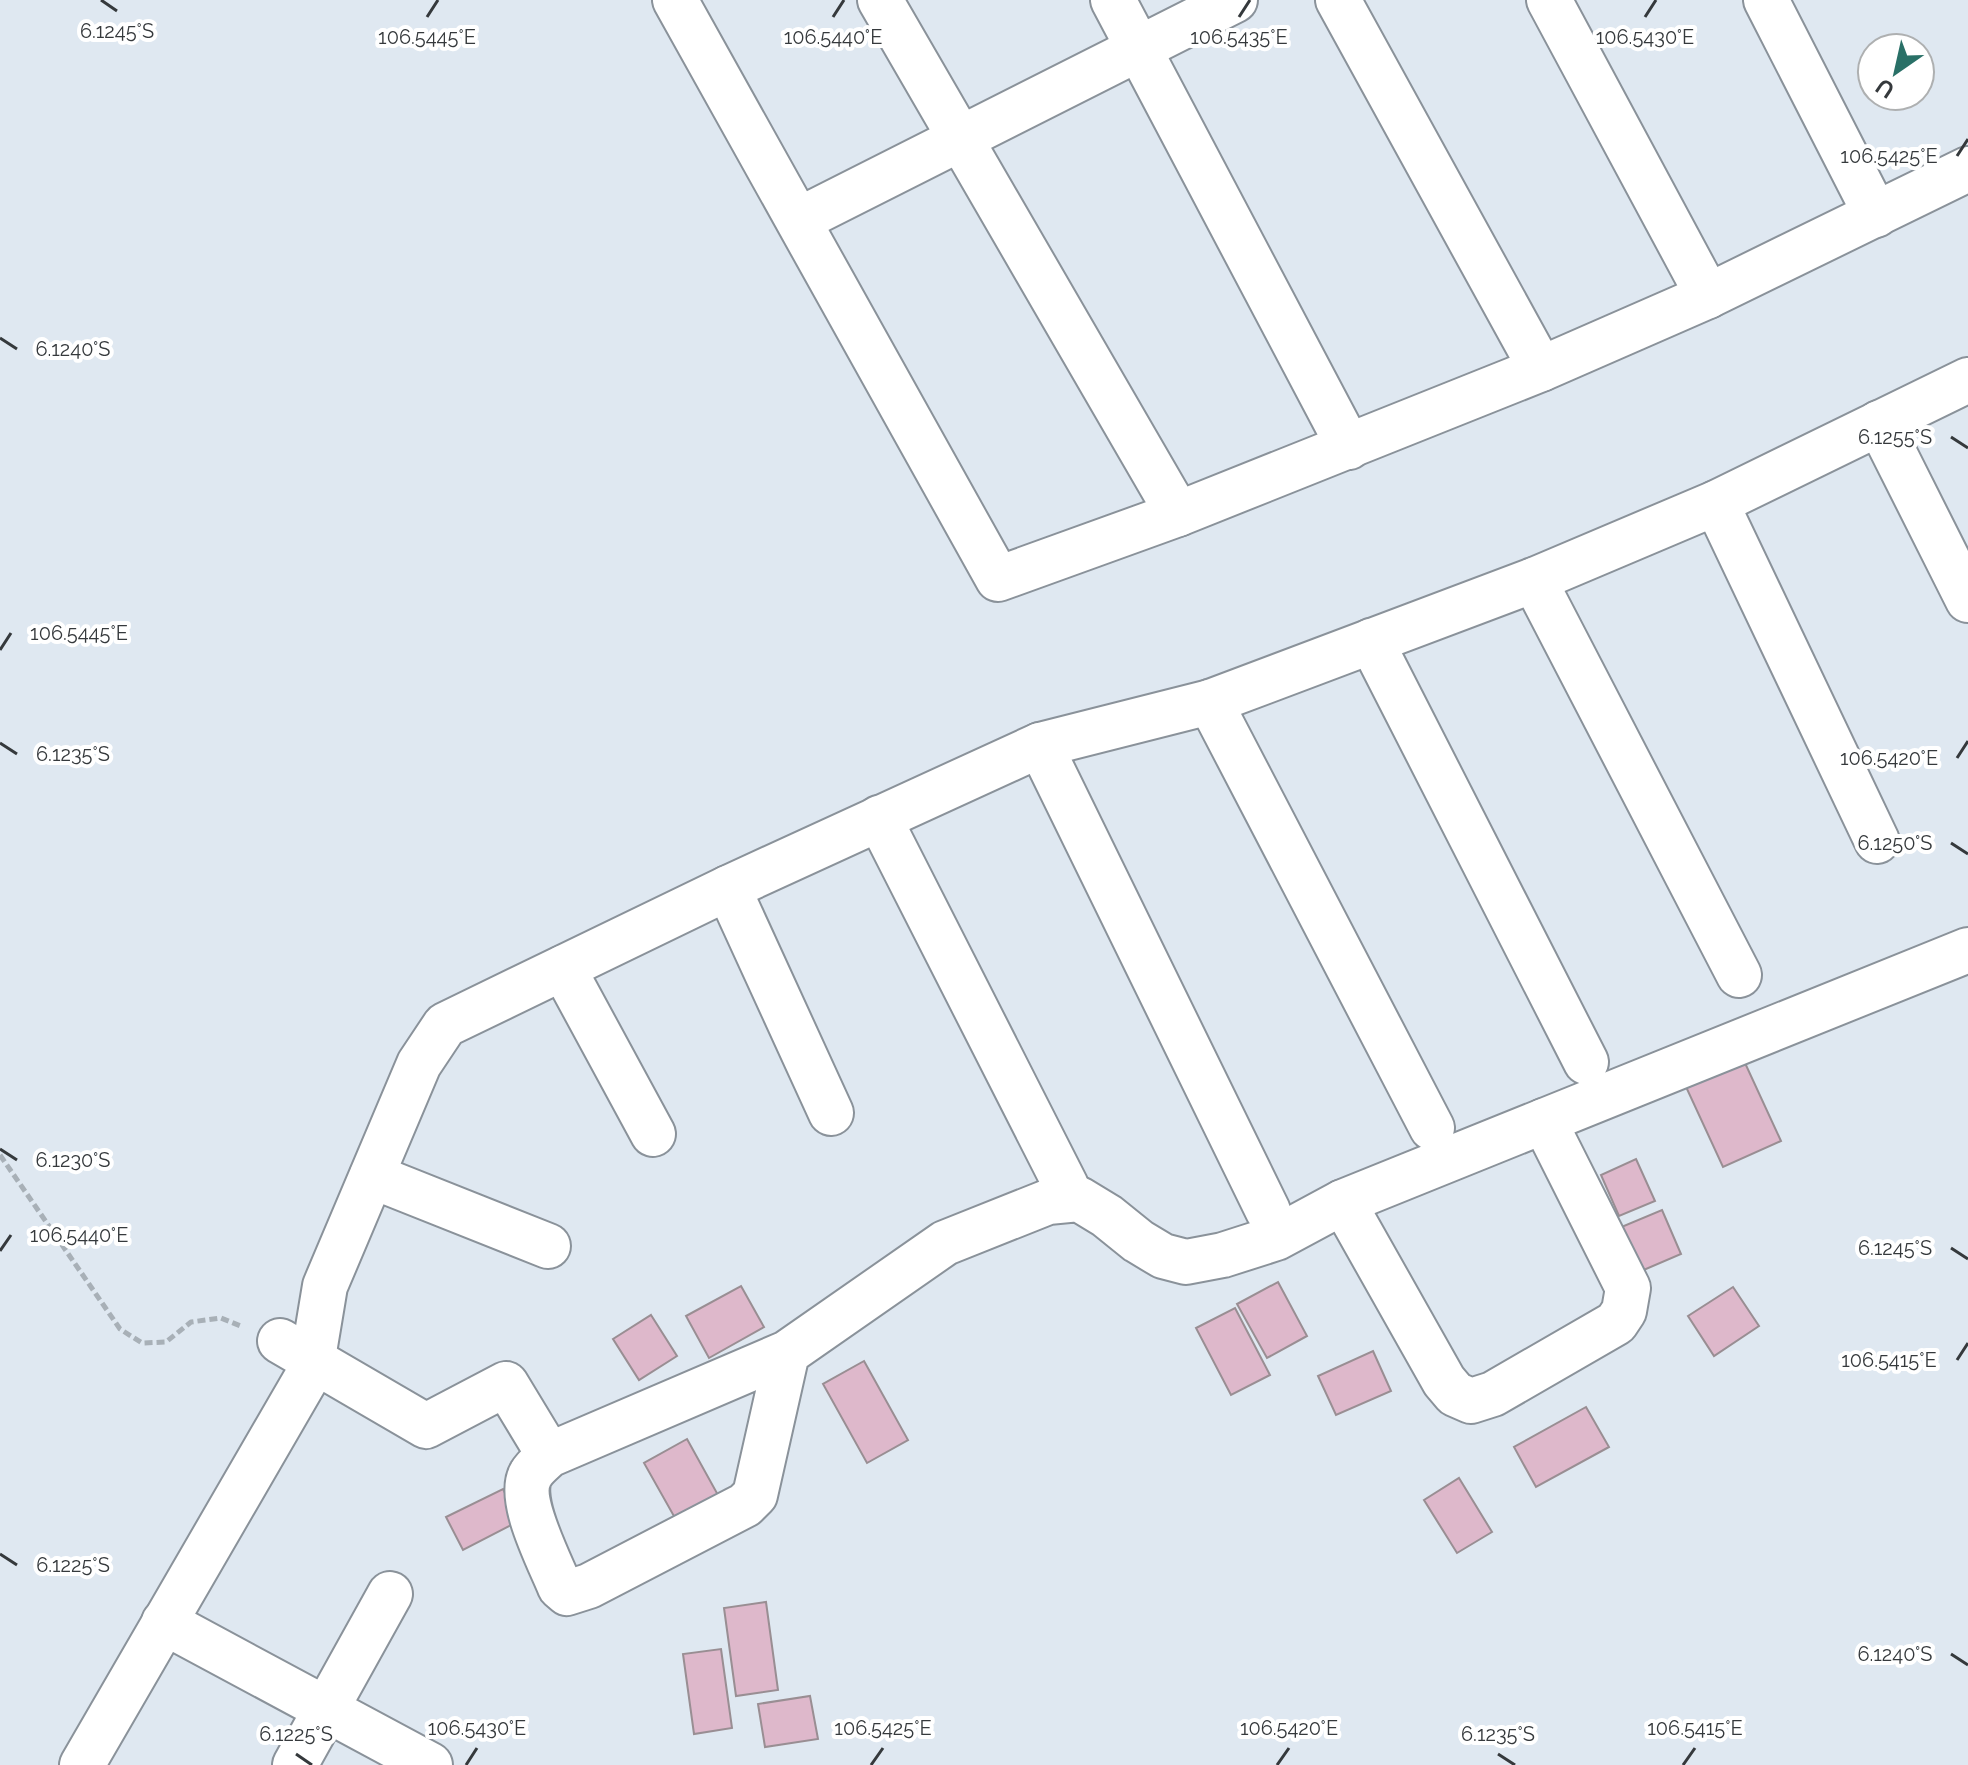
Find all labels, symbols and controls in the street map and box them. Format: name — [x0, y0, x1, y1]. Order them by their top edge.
text: 6.1245°S — [80, 19, 154, 43]
text: 106.5445°E — [378, 25, 476, 49]
text: 106.5440°E — [784, 25, 882, 49]
text: 106.5435°E — [1190, 25, 1288, 49]
text: 106.5430°E — [1596, 25, 1694, 49]
north arrow — [1856, 32, 1936, 112]
text: U — [1871, 73, 1899, 104]
text: 106.5425°E — [1840, 144, 1938, 168]
text: 6.1240°S — [35, 337, 111, 361]
text: 6.1255°S — [1858, 425, 1932, 449]
text: 106.5445°E — [30, 621, 128, 645]
text: 6.1235°S — [36, 742, 110, 766]
text: 106.5420°E — [1840, 746, 1938, 770]
text: 6.1250°S — [1857, 831, 1933, 855]
text: 6.1230°S — [36, 1148, 110, 1172]
text: 106.5440°E — [30, 1223, 128, 1247]
text: 6.1245°S — [1858, 1236, 1932, 1260]
text: 106.5415°E — [1841, 1348, 1937, 1372]
text: 6.1225°S — [36, 1553, 110, 1577]
text: 6.1240°S — [1857, 1642, 1933, 1666]
text: 106.5430°E — [428, 1716, 526, 1740]
text: 106.5425°E — [834, 1716, 932, 1740]
text: 106.5420°E — [1240, 1716, 1338, 1740]
text: 106.5415°E — [1647, 1716, 1743, 1740]
text: 6.1225°S — [259, 1722, 333, 1746]
text: 6.1235°S — [1461, 1722, 1535, 1746]

